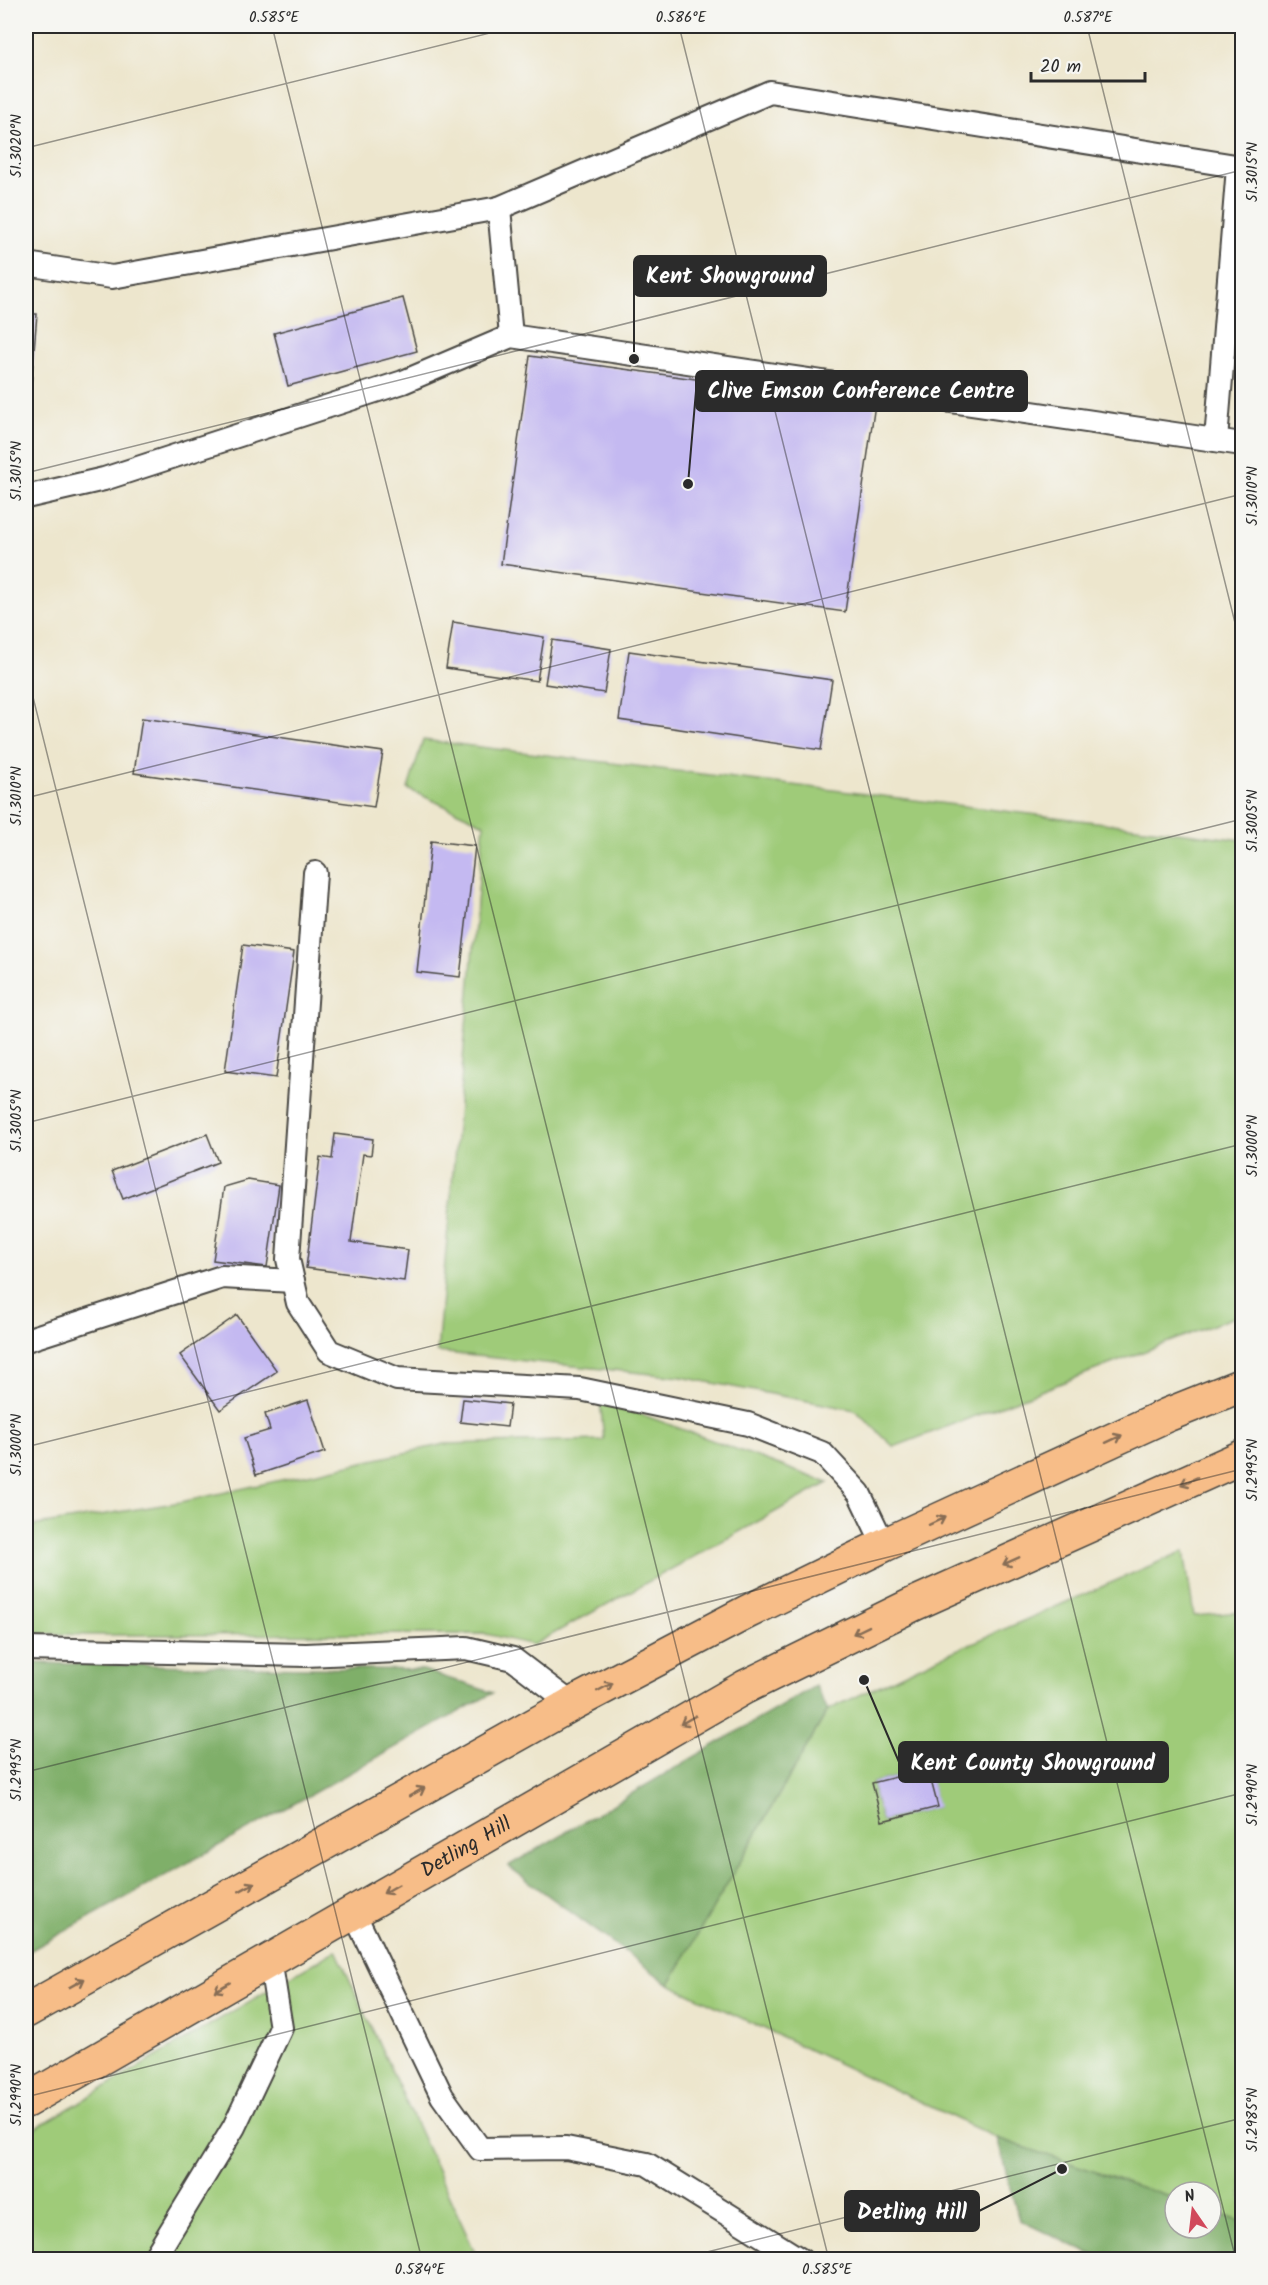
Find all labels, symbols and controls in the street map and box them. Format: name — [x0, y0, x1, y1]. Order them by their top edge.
text: 0.585°E — [249, 6, 300, 30]
text: 0.586°E — [656, 6, 707, 30]
text: 0.587°E — [1064, 6, 1114, 30]
scale bar — [1031, 45, 1145, 83]
text: 20 m — [1040, 53, 1081, 82]
text: 51.3020°N — [5, 114, 29, 178]
text: 51.3015°N — [1241, 142, 1265, 202]
callout: Kent Showground — [634, 256, 826, 296]
text: Kent Showground — [646, 260, 815, 295]
callout: Clive Emson Conference Centre — [696, 371, 1027, 411]
text: Clive Emson Conference Centre — [708, 375, 1015, 410]
text: 51.3015°N — [5, 441, 29, 501]
text: 51.3010°N — [1241, 466, 1265, 526]
text: 51.3010°N — [5, 766, 29, 826]
text: 51.3005°N — [1241, 789, 1265, 853]
text: 51.3005°N — [5, 1089, 29, 1153]
text: 51.3000°N — [1241, 1115, 1265, 1177]
text: 51.3000°N — [5, 1414, 29, 1476]
one-way arrow — [1105, 1433, 1123, 1445]
text: 51.2995°N — [1241, 1439, 1265, 1501]
one-way arrow — [1181, 1476, 1199, 1488]
one-way arrow — [928, 1514, 946, 1526]
one-way arrow — [1003, 1556, 1021, 1567]
one-way arrow — [852, 1625, 870, 1636]
one-way arrow — [596, 1681, 614, 1692]
one-way arrow — [680, 1714, 697, 1726]
text: 51.2995°N — [5, 1739, 29, 1801]
callout: Kent County Showground — [899, 1742, 1168, 1782]
text: Kent County Showground — [911, 1747, 1156, 1782]
text: 51.2990°N — [1241, 1764, 1265, 1826]
one-way arrow — [407, 1786, 425, 1797]
street label: Detling Hill — [415, 1808, 518, 1887]
one-way arrow — [238, 1881, 255, 1893]
one-way arrow — [383, 1884, 400, 1896]
one-way arrow — [67, 1977, 85, 1988]
one-way arrow — [214, 1981, 231, 1993]
text: 51.2990°N — [5, 2064, 29, 2126]
text: 51.2985°N — [1241, 2088, 1265, 2152]
north arrow — [1163, 2180, 1223, 2240]
text: N — [1182, 2184, 1198, 2210]
callout: Detling Hill — [845, 2191, 979, 2231]
text: Detling Hill — [857, 2196, 967, 2231]
text: 0.584°E — [395, 2258, 446, 2282]
text: 0.585°E — [802, 2258, 853, 2282]

